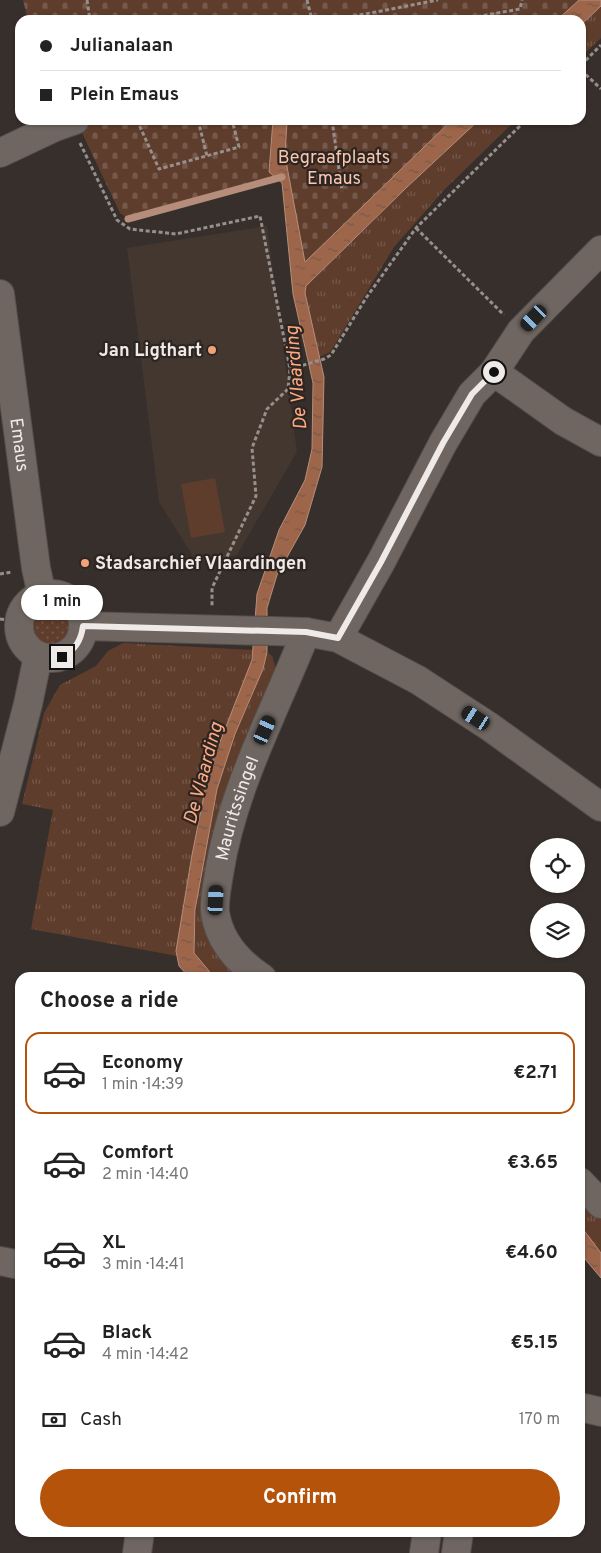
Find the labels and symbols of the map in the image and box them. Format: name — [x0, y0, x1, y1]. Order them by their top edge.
park label: Begraafplaats Emaus — [278, 147, 390, 191]
car — [518, 302, 549, 334]
water label: De Vlaarding — [280, 324, 314, 431]
place label: Jan Ligthart — [99, 340, 202, 363]
marker: Jan Ligthart — [206, 344, 218, 356]
route start — [483, 361, 505, 383]
street label: Emaus — [3, 417, 33, 473]
place label: Stadsarchief Vlaardingen — [95, 553, 307, 576]
marker: Stadsarchief Vlaardingen — [79, 557, 91, 569]
callout: 1 min — [21, 584, 103, 620]
route end — [51, 646, 73, 668]
car — [459, 704, 492, 732]
car — [252, 713, 277, 747]
water label: De Vlaarding — [179, 719, 229, 827]
street label: Mauritssingel — [212, 753, 265, 863]
car — [207, 885, 224, 915]

